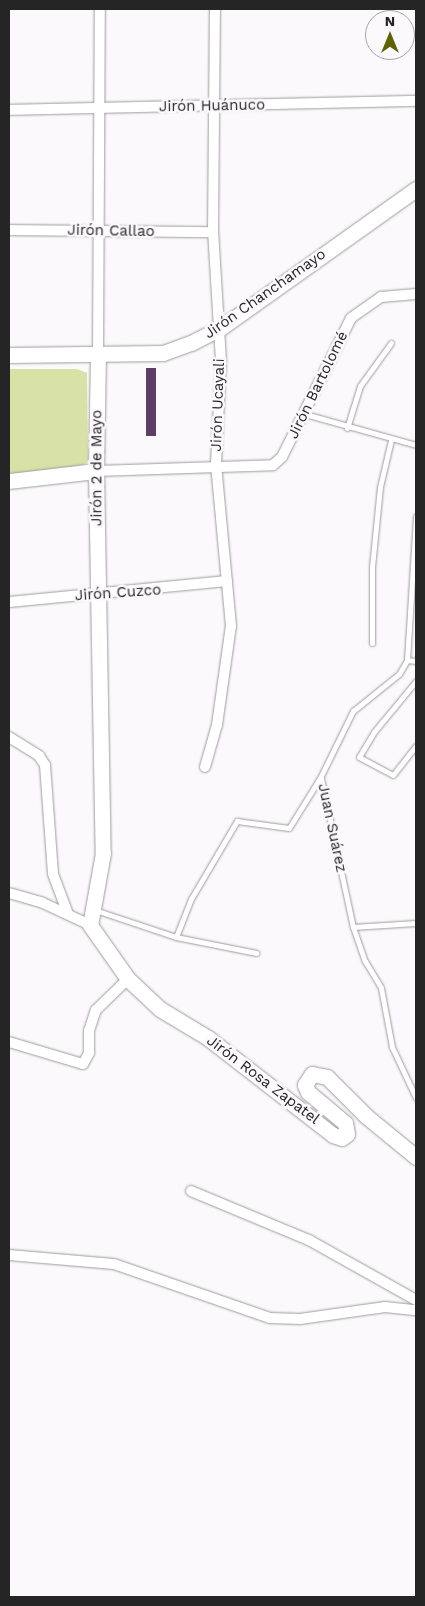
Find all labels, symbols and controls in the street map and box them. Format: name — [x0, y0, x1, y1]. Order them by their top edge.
north arrow — [365, 10, 415, 60]
text: N — [385, 13, 395, 29]
street label: Jirón Huánuco — [159, 96, 265, 116]
street label: Jirón Callao — [67, 221, 155, 241]
street label: Jirón Chanchamayo — [201, 245, 329, 343]
street label: Jirón Bartolomé — [284, 328, 352, 442]
street label: Jirón Ucayali — [207, 358, 229, 452]
street label: Jirón 2 de Mayo — [88, 410, 106, 526]
street label: Jirón Cuzco — [74, 581, 162, 605]
street label: Juan Suárez — [314, 782, 350, 874]
street label: Jirón Rosa Zapatel — [203, 1032, 323, 1128]

